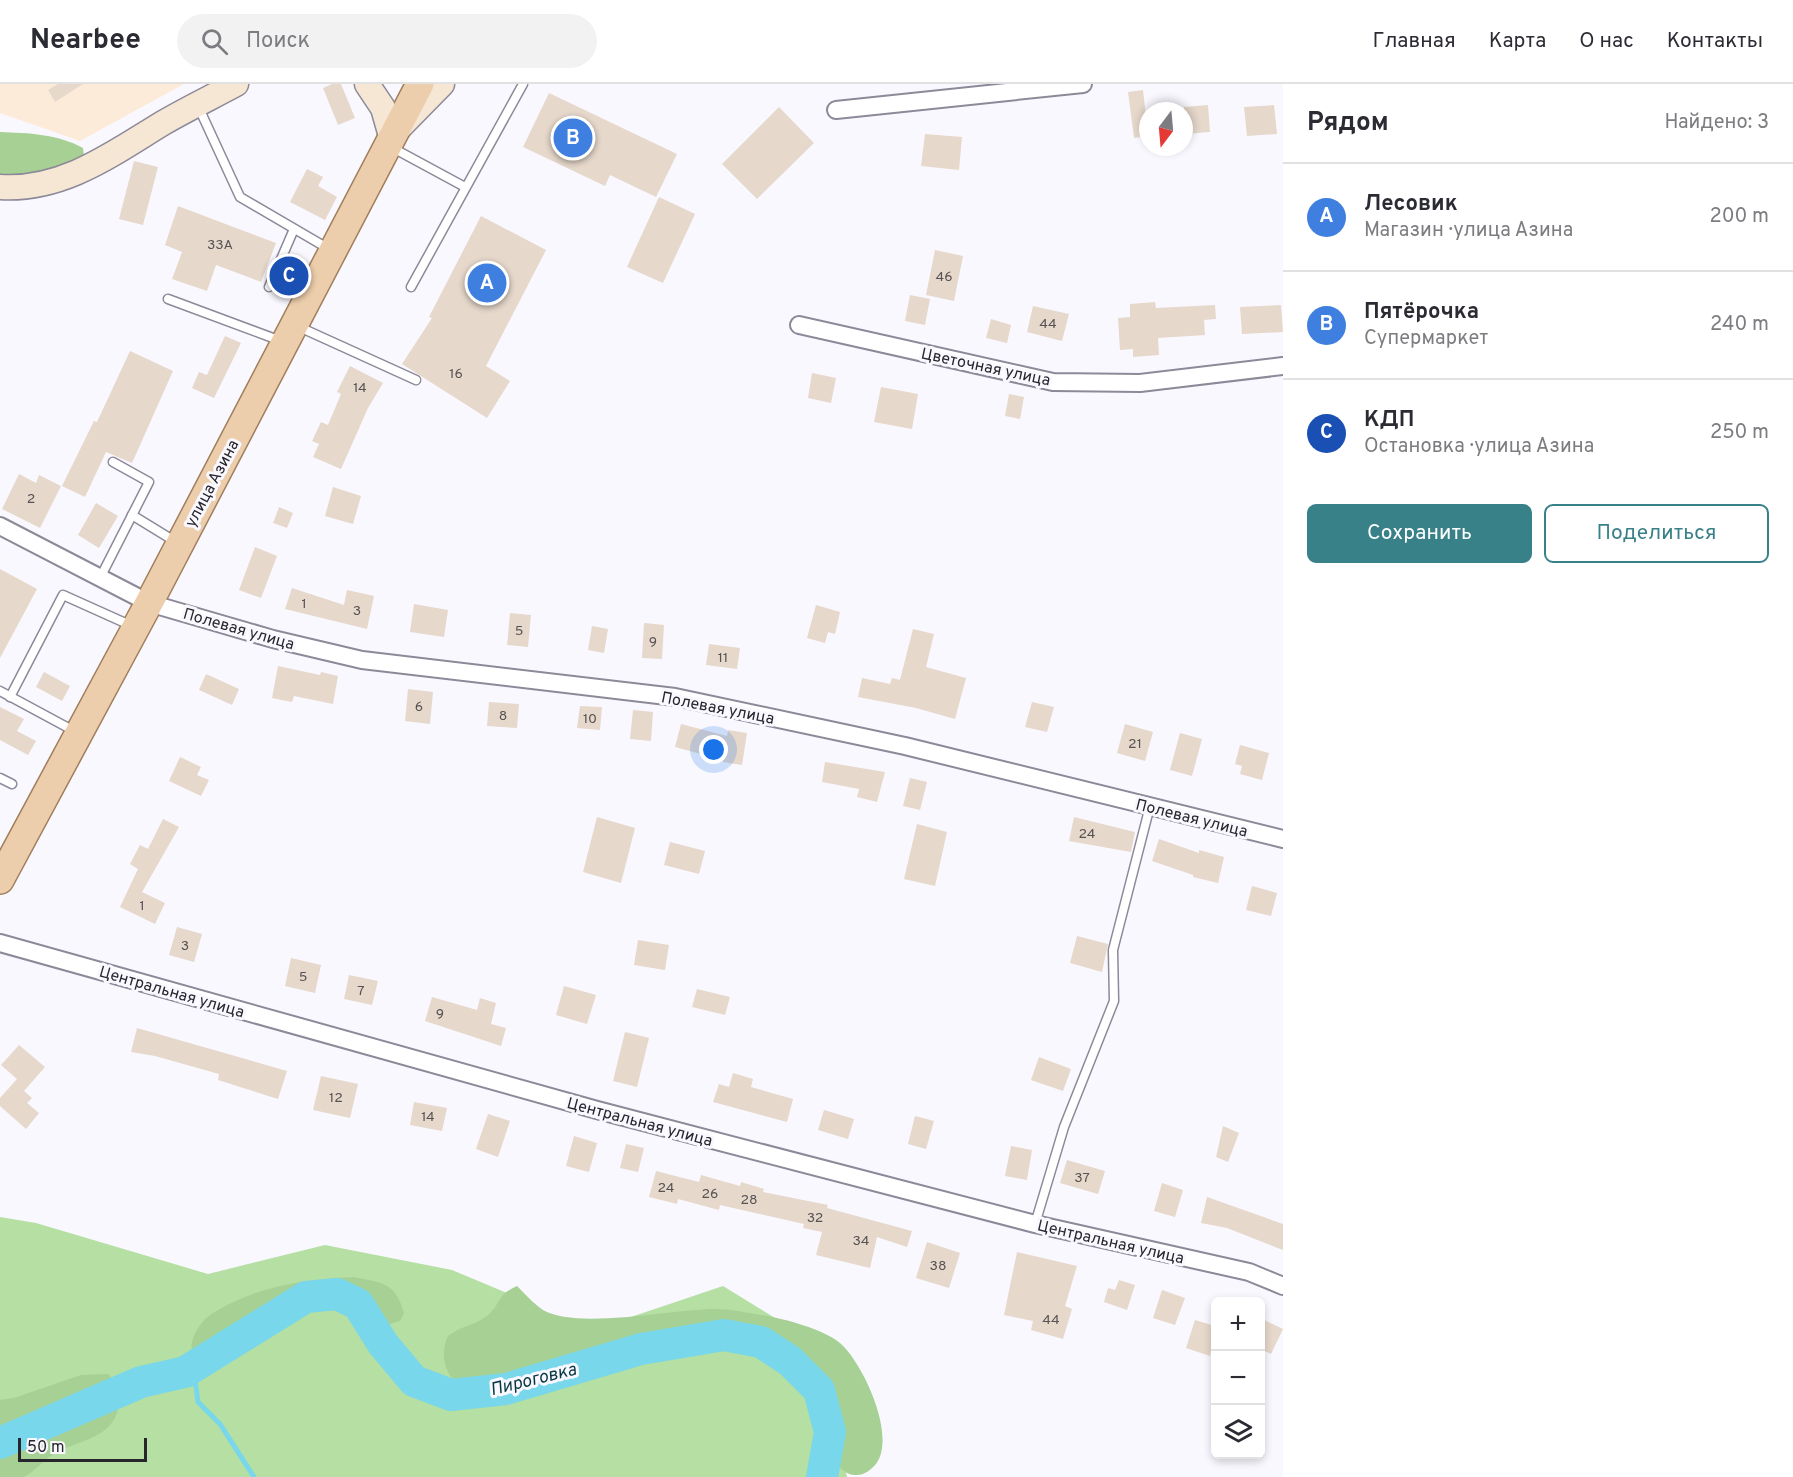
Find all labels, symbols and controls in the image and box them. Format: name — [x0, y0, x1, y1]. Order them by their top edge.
search box — [177, 14, 597, 68]
text: Nearbee — [30, 23, 141, 59]
icon: search — [198, 25, 231, 58]
text: Поиск — [246, 28, 310, 55]
text: Главная — [1372, 28, 1456, 55]
text: Карта — [1489, 28, 1546, 55]
text: О нас — [1579, 28, 1634, 55]
text: Контакты — [1667, 28, 1763, 55]
north arrow — [1139, 102, 1193, 156]
text: Рядом — [1307, 107, 1389, 140]
text: Найдено: 3 — [1665, 110, 1769, 136]
pin: B — [554, 116, 592, 160]
text: Лесовик — [1364, 191, 1458, 218]
text: A — [1319, 204, 1334, 230]
text: 200 m — [1710, 204, 1769, 230]
text: Магазин · улица Азина — [1364, 218, 1573, 244]
house number: 33А — [207, 237, 233, 254]
pin: C — [270, 254, 308, 298]
pin: A — [468, 260, 506, 306]
house number: 46 — [935, 269, 953, 286]
text: Пятёрочка — [1364, 299, 1479, 326]
text: B — [1320, 312, 1333, 338]
text: 240 m — [1710, 312, 1769, 338]
house number: 44 — [1039, 316, 1057, 333]
text: Супермаркет — [1364, 326, 1488, 352]
street label: Цветочная улица — [919, 344, 1052, 391]
house number: 16 — [449, 366, 463, 383]
house number: 14 — [353, 380, 367, 397]
text: КДП — [1364, 407, 1414, 434]
text: C — [1320, 420, 1333, 446]
text: 250 m — [1710, 420, 1769, 446]
text: Остановка · улица Азина — [1364, 434, 1594, 460]
street label: улица Азина — [181, 437, 244, 531]
house number: 2 — [27, 491, 35, 508]
button: Сохранить — [1307, 504, 1532, 563]
button: Поделиться — [1544, 504, 1769, 563]
house number: 1 — [301, 596, 307, 613]
house number: 3 — [353, 603, 361, 620]
street label: Полевая улица — [180, 604, 296, 655]
house number: 5 — [515, 623, 523, 640]
house number: 9 — [649, 634, 657, 651]
house number: 11 — [718, 650, 728, 667]
street label: Полевая улица — [659, 688, 776, 730]
house number: 6 — [415, 699, 423, 716]
house number: 8 — [499, 708, 507, 725]
house number: 10 — [583, 711, 597, 728]
your location — [699, 735, 728, 764]
house number: 21 — [1128, 736, 1142, 753]
street label: Полевая улица — [1133, 795, 1250, 843]
house number: 24 — [1078, 826, 1096, 843]
house number: 1 — [139, 898, 145, 915]
house number: 3 — [181, 938, 189, 955]
street label: Центральная улица — [97, 963, 246, 1023]
house number: 5 — [299, 969, 307, 986]
house number: 7 — [357, 983, 365, 1000]
house number: 9 — [436, 1006, 444, 1023]
house number: 12 — [329, 1090, 343, 1107]
street label: Центральная улица — [564, 1094, 715, 1152]
house number: 14 — [421, 1109, 435, 1126]
house number: 37 — [1074, 1170, 1090, 1187]
house number: 24 — [657, 1180, 675, 1197]
house number: 26 — [702, 1186, 718, 1203]
house number: 28 — [740, 1192, 758, 1209]
house number: 32 — [807, 1210, 823, 1227]
street label: Центральная улица — [1035, 1216, 1186, 1270]
house number: 34 — [852, 1233, 870, 1250]
house number: 38 — [930, 1258, 946, 1275]
map controls — [1211, 1297, 1265, 1459]
button: + — [1211, 1297, 1265, 1351]
house number: 44 — [1042, 1312, 1060, 1329]
button: − — [1211, 1351, 1265, 1405]
water label: Пироговка — [488, 1358, 580, 1402]
button: layers — [1211, 1405, 1265, 1459]
scale bar — [18, 1435, 147, 1462]
text: 50 m — [27, 1438, 65, 1458]

